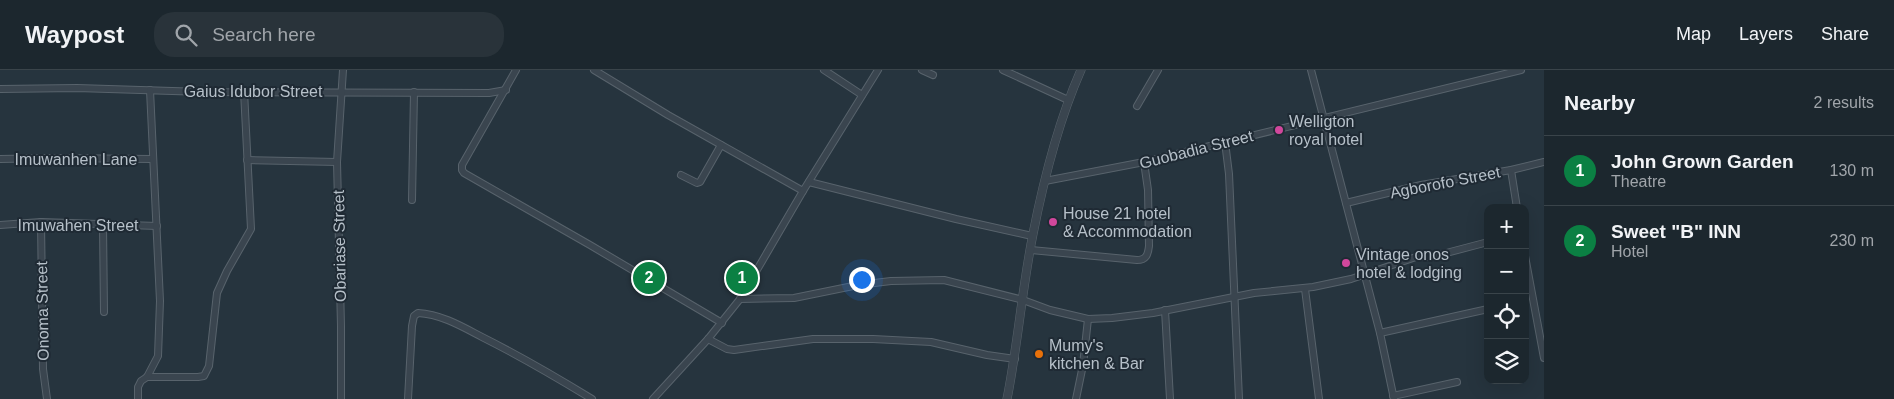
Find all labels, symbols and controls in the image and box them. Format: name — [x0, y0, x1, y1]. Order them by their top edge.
search box — [154, 12, 504, 57]
text: Waypost — [25, 21, 124, 48]
icon: search — [172, 21, 200, 49]
text: Search here — [212, 24, 316, 45]
text: Map — [1676, 24, 1711, 44]
text: Layers — [1739, 24, 1793, 44]
text: Share — [1821, 24, 1869, 44]
street label: Gaius Idubor Street — [184, 83, 323, 100]
text: Nearby — [1564, 91, 1635, 114]
text: 2 results — [1814, 94, 1874, 111]
place label: Welligton royal hotel — [1289, 113, 1363, 148]
marker: Welligton royal hotel — [1273, 124, 1285, 136]
street label: Guobadia Street — [1138, 127, 1255, 172]
street label: Imuwanhen Lane — [15, 151, 137, 168]
text: John Grown Garden — [1611, 151, 1794, 172]
text: 1 — [1576, 162, 1584, 179]
text: 130 m — [1830, 162, 1874, 179]
street label: Agborofo Street — [1388, 163, 1502, 202]
text: Theatre — [1611, 173, 1666, 190]
street label: Obariase Street — [330, 189, 349, 302]
map controls — [1484, 204, 1529, 384]
button: + — [1484, 204, 1529, 249]
place label: House 21 hotel & Accommodation — [1063, 205, 1192, 240]
marker: House 21 hotel & Accommodation — [1047, 216, 1059, 228]
street label: Imuwahen Street — [18, 217, 139, 234]
text: Sweet "B" INN — [1611, 221, 1741, 242]
text: 2 — [1576, 232, 1584, 249]
text: 230 m — [1830, 232, 1874, 249]
text: Hotel — [1611, 243, 1648, 260]
place label: Vintage onos hotel & lodging — [1356, 246, 1462, 281]
button: − — [1484, 249, 1529, 294]
marker: Vintage onos hotel & lodging — [1340, 257, 1352, 269]
pin: 2 — [633, 259, 665, 297]
pin: 1 — [726, 259, 758, 297]
street label: Onoma Street — [33, 260, 52, 361]
your location — [849, 267, 875, 293]
button: locate — [1484, 294, 1529, 339]
place label: Mumy's kitchen & Bar — [1049, 337, 1145, 372]
button: layers — [1484, 339, 1529, 384]
marker: Mumy's kitchen & Bar — [1033, 348, 1045, 360]

